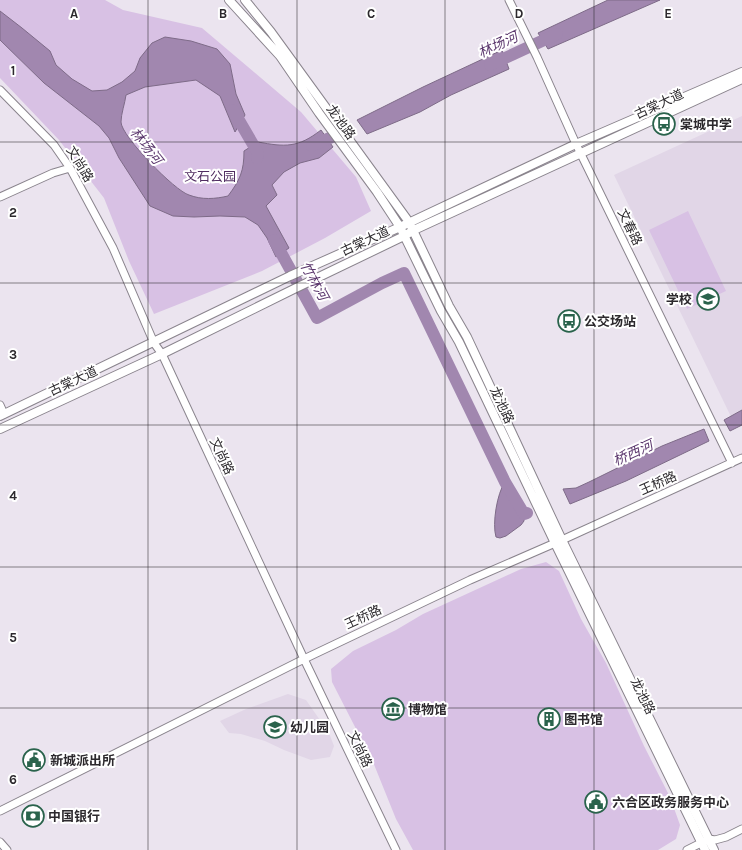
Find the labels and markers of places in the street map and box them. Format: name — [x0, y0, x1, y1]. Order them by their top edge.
bus stop icon: 棠城中学 — [651, 111, 677, 137]
place label: 棠城中学 — [680, 117, 732, 132]
school or university icon: 学校 — [695, 286, 721, 312]
place label: 学校 — [666, 292, 692, 307]
bus stop icon: 公交场站 — [556, 308, 582, 334]
place label: 公交场站 — [584, 314, 636, 329]
museum icon: 博物馆 — [380, 696, 406, 722]
place label: 博物馆 — [408, 702, 447, 717]
building icon: 图书馆 — [536, 706, 562, 732]
place label: 图书馆 — [564, 712, 603, 727]
school or university icon: 幼儿园 — [262, 714, 288, 740]
place label: 幼儿园 — [290, 720, 329, 735]
public building icon: 新城派出所 — [21, 747, 47, 773]
place label: 新城派出所 — [50, 753, 115, 768]
public building icon: 六合区政务服务中心 — [583, 789, 609, 815]
place label: 六合区政务服务中心 — [612, 795, 729, 810]
bank icon: 中国银行 — [20, 803, 46, 829]
place label: 中国银行 — [48, 809, 100, 824]

